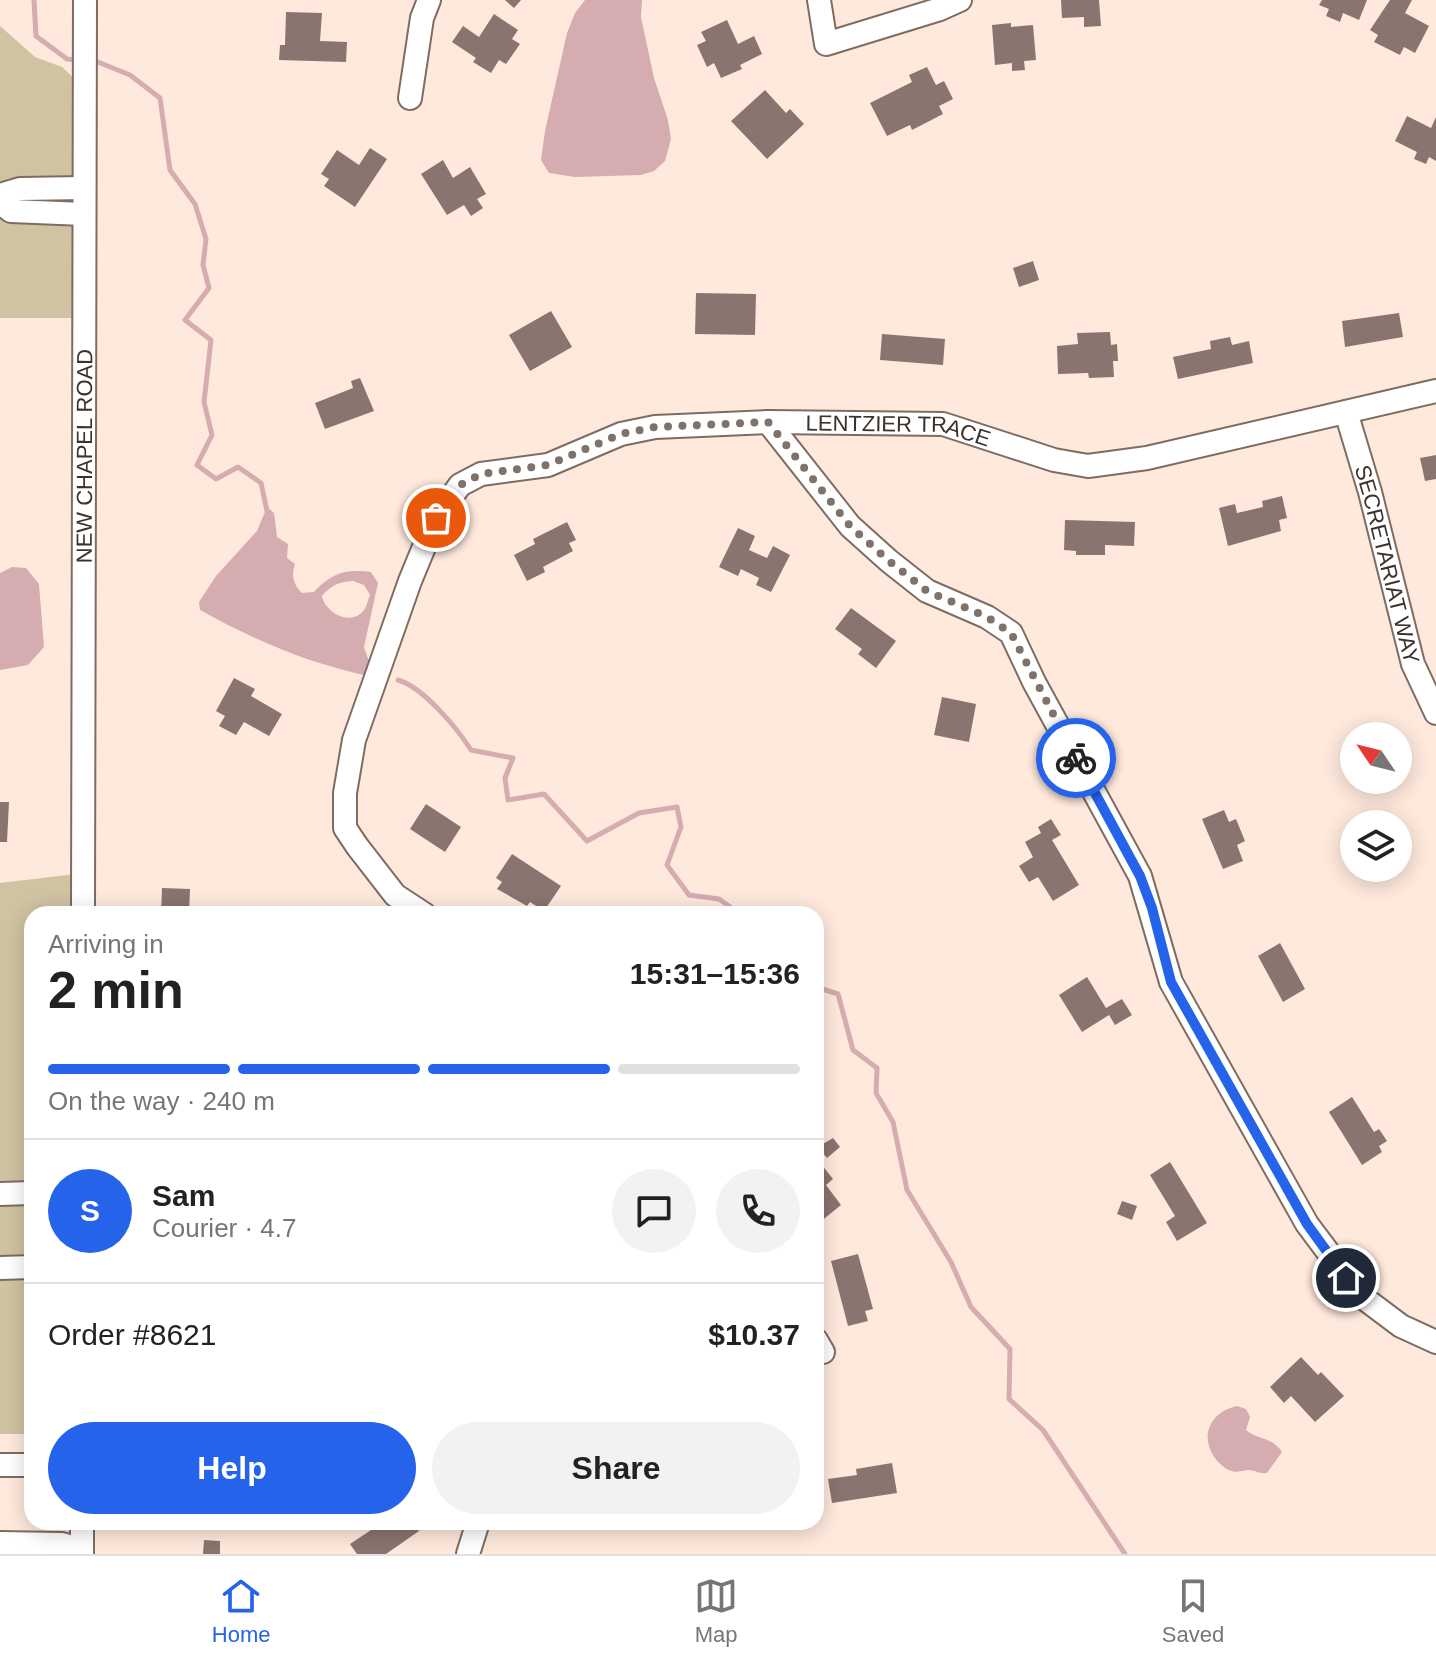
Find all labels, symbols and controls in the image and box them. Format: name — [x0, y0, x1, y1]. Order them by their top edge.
street label: NEW CHAPEL ROAD — [71, 349, 97, 563]
street label: LENTZIER TRACE — [805, 410, 994, 451]
street label: SECRETARIAT WAY — [1350, 462, 1425, 667]
pin — [402, 484, 470, 552]
icon: bag — [414, 496, 458, 540]
courier — [1036, 718, 1116, 798]
north arrow — [1340, 722, 1412, 794]
map controls — [1340, 722, 1412, 882]
icon: bike — [1054, 736, 1098, 780]
button: layers — [1340, 810, 1412, 882]
text: Arriving in — [48, 929, 164, 959]
text: 15:31–15:36 — [630, 957, 800, 990]
text: 2 min — [48, 961, 184, 1019]
text: On the way · 240 m — [48, 1086, 275, 1116]
button: chat — [612, 1169, 696, 1253]
button: phone — [716, 1169, 800, 1253]
text: Sam — [152, 1179, 215, 1212]
text: S — [80, 1194, 100, 1227]
text: Courier · 4.7 — [152, 1213, 297, 1243]
pin — [1312, 1244, 1380, 1312]
icon: home — [1324, 1256, 1368, 1300]
text: Order #8621 — [48, 1318, 216, 1351]
text: $10.37 — [708, 1318, 800, 1351]
button: Help — [48, 1422, 416, 1514]
button: Share — [432, 1422, 800, 1514]
tab: Home — [212, 1574, 271, 1648]
tab: Map — [694, 1574, 738, 1648]
tab: Saved — [1162, 1574, 1224, 1648]

